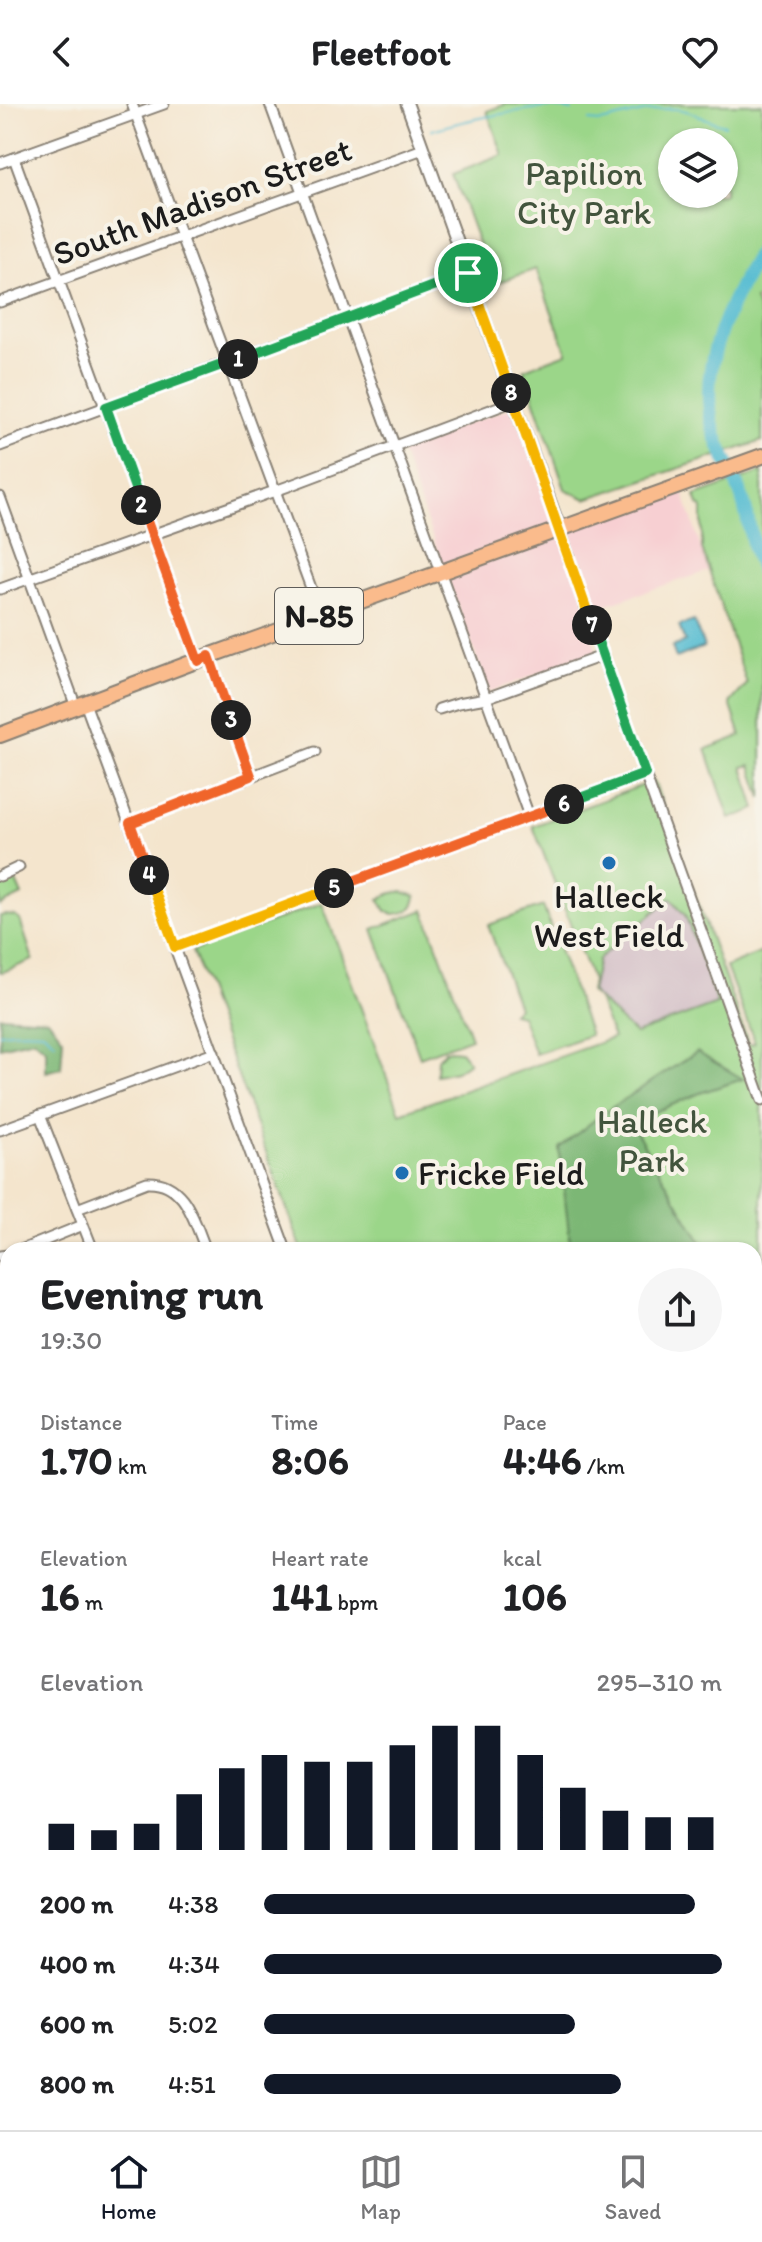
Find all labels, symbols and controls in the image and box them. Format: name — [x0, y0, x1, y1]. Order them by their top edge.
icon: back — [40, 30, 84, 74]
icon: heart — [678, 30, 722, 74]
text: Fleetfoot — [311, 31, 451, 74]
street label: South Madison Street — [48, 128, 357, 274]
map controls — [658, 128, 738, 208]
button: layers — [658, 128, 738, 208]
park label: Papilion City Park — [517, 153, 651, 233]
pin — [434, 239, 502, 307]
icon: arrive — [446, 251, 490, 295]
pin: 1 — [218, 339, 258, 379]
text: 1 — [233, 345, 243, 372]
pin: 8 — [491, 373, 531, 413]
text: 8 — [505, 379, 517, 406]
pin: 2 — [121, 485, 161, 525]
text: 2 — [135, 491, 147, 518]
road number: N-85 — [275, 588, 363, 644]
pin: 7 — [572, 605, 612, 645]
text: 7 — [587, 611, 597, 638]
pin: 3 — [211, 700, 251, 740]
text: 3 — [225, 706, 237, 733]
pin: 6 — [544, 784, 584, 824]
text: 6 — [558, 790, 570, 817]
marker: Halleck West Field — [600, 854, 618, 872]
pin: 4 — [129, 855, 169, 895]
text: 4 — [142, 861, 156, 888]
pin: 5 — [314, 868, 354, 908]
text: 5 — [328, 874, 340, 901]
place label: Halleck West Field — [534, 876, 685, 956]
park label: Halleck Park — [597, 1101, 707, 1181]
place label: Fricke Field — [418, 1153, 584, 1194]
marker: Fricke Field — [393, 1164, 411, 1182]
text: Evening run — [40, 1267, 263, 1320]
button: share — [638, 1268, 722, 1352]
text: 19:30 — [40, 1324, 102, 1356]
text: Distance — [40, 1409, 122, 1436]
text: Time — [271, 1409, 318, 1436]
text: Pace — [503, 1409, 547, 1436]
text: 1.70 — [40, 1436, 113, 1484]
text: 8:06 — [271, 1436, 349, 1484]
text: 4:46 — [503, 1436, 582, 1484]
text: km — [113, 1453, 147, 1480]
text: /km — [582, 1453, 625, 1480]
text: Elevation — [40, 1545, 127, 1572]
text: Heart rate — [271, 1545, 369, 1572]
text: kcal — [503, 1545, 542, 1572]
text: 16 — [40, 1572, 80, 1620]
text: 141 — [271, 1572, 333, 1620]
text: 106 — [503, 1572, 567, 1620]
text: m — [80, 1589, 103, 1616]
text: bpm — [333, 1589, 378, 1616]
text: Elevation — [40, 1666, 143, 1698]
text: 295–310 m — [597, 1666, 722, 1698]
text: 200 m — [40, 1888, 113, 1920]
text: 4:38 — [168, 1888, 218, 1920]
text: 400 m — [40, 1948, 115, 1980]
text: 4:34 — [168, 1948, 220, 1980]
text: 600 m — [40, 2008, 114, 2040]
text: 5:02 — [168, 2008, 218, 2040]
text: 800 m — [40, 2068, 114, 2100]
text: 4:51 — [168, 2068, 216, 2100]
tab: Home — [101, 2150, 157, 2225]
tab: Map — [359, 2150, 403, 2225]
tab: Saved — [605, 2150, 661, 2225]

